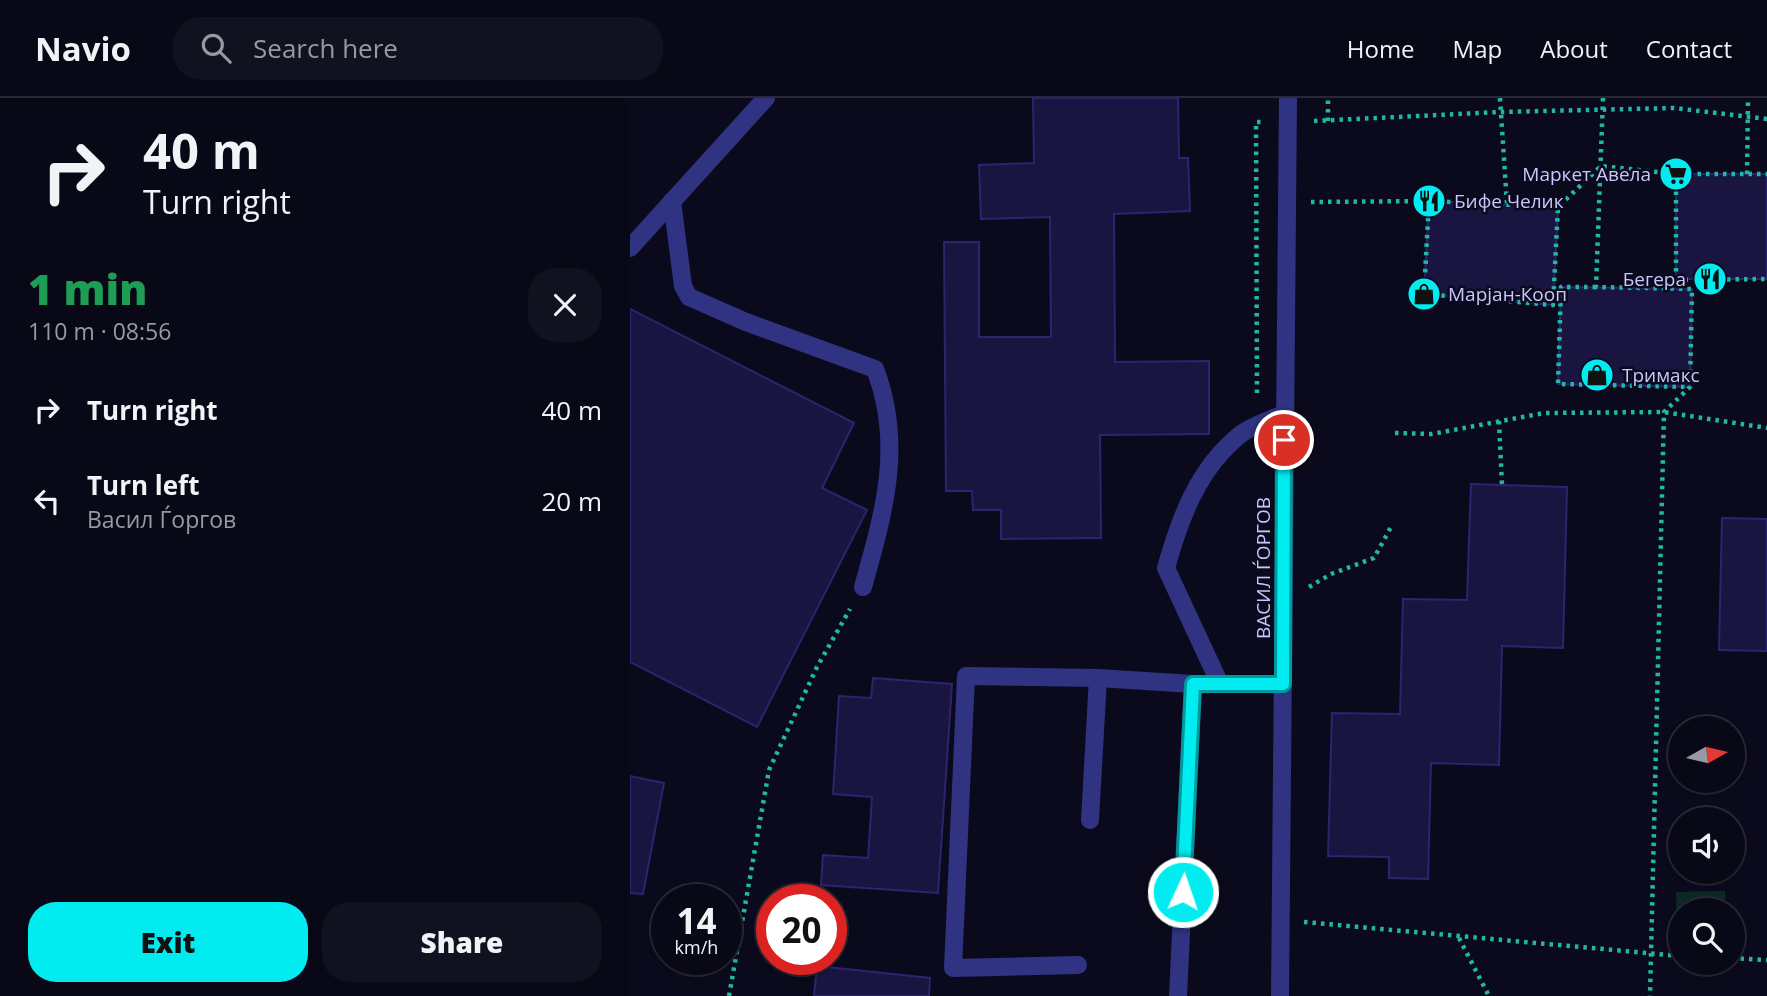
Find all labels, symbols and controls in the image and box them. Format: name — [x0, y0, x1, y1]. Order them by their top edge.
search box — [173, 17, 663, 80]
text: Navio — [35, 26, 131, 71]
icon: search — [197, 29, 235, 67]
text: Search here — [253, 30, 398, 66]
text: Home — [1347, 32, 1415, 65]
text: Map — [1453, 32, 1502, 65]
text: About — [1540, 32, 1608, 65]
text: Contact — [1646, 32, 1732, 65]
text: 40 m — [143, 117, 260, 183]
icon: right — [28, 126, 119, 217]
supermarket icon: Маркет Авела — [1657, 155, 1695, 193]
place label: Маркет Авела — [1522, 161, 1651, 187]
text: Turn right — [143, 180, 291, 223]
restaurant icon: Бифе Челик — [1410, 182, 1448, 220]
place label: Бифе Челик — [1454, 188, 1564, 214]
text: 1 min — [28, 260, 147, 317]
restaurant icon: Бегера — [1691, 260, 1729, 298]
place label: Бегера — [1623, 266, 1686, 292]
button: close — [528, 268, 602, 342]
shop icon: Марјан-Кооп — [1405, 275, 1443, 313]
place label: Марјан-Кооп — [1448, 281, 1567, 307]
text: 110 m · 08:56 — [28, 315, 171, 347]
shop icon: Тримакс — [1578, 356, 1616, 394]
place label: Тримакс — [1622, 362, 1700, 388]
icon: right — [28, 391, 66, 429]
text: Turn right — [87, 392, 218, 428]
text: 40 m — [541, 392, 602, 428]
pin — [1254, 410, 1314, 470]
icon: arrive — [1265, 421, 1303, 459]
text: Turn left — [87, 467, 199, 503]
icon: left — [28, 482, 66, 520]
text: 20 m — [541, 483, 602, 519]
street label: ВАСИЛ ЃОРГОВ — [1250, 497, 1276, 639]
text: Васил Ѓоргов — [87, 503, 236, 535]
north arrow — [1668, 716, 1745, 793]
map controls — [1668, 716, 1745, 975]
button: sound — [1668, 807, 1745, 884]
position arrow — [1146, 855, 1220, 929]
speed limit sign: 20 — [756, 884, 847, 975]
text: 14 — [676, 897, 717, 944]
button: search — [1668, 898, 1745, 975]
button: Exit — [28, 902, 308, 982]
button: Share — [322, 902, 602, 982]
text: km/h — [675, 935, 718, 959]

